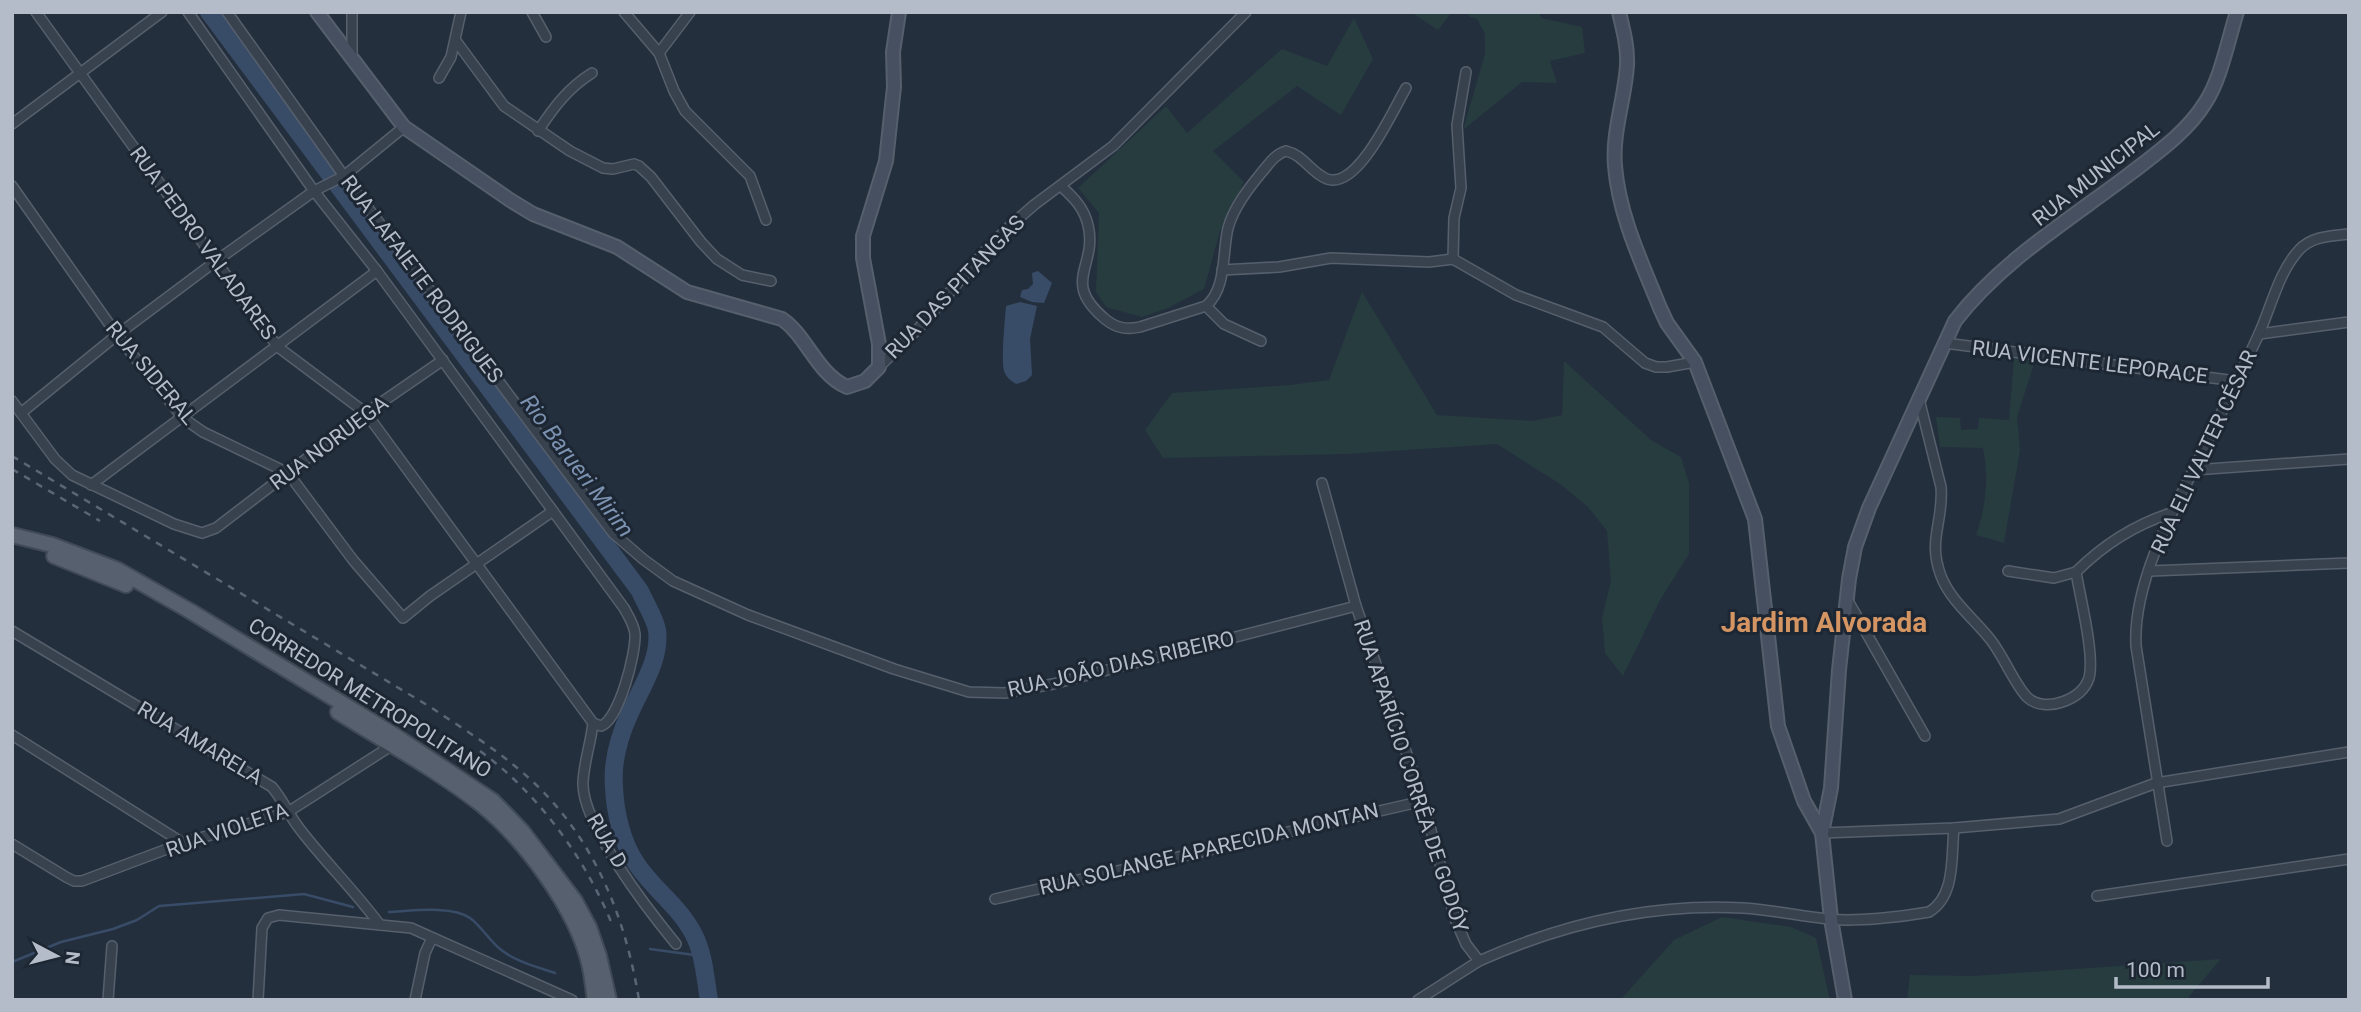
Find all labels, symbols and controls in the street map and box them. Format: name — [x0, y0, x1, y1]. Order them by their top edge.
street label: RUA MUNICIPAL — [2028, 117, 2164, 231]
street label: RUA PEDRO VALADARES — [125, 142, 281, 344]
street label: RUA LAFAIETE RODRIGUES — [336, 170, 508, 388]
street label: RUA DAS PITANGAS — [880, 210, 1030, 364]
street label: RUA SIDERAL — [101, 317, 201, 429]
street label: RUA VICENTE LEPORACE — [1971, 336, 2209, 388]
street label: RUA ELI VALTER CÉSAR — [2146, 346, 2262, 557]
water label: Rio Barueri Mirim — [515, 389, 639, 543]
street label: RUA NORUEGA — [265, 391, 393, 495]
district label: Jardim Alvorada — [1721, 606, 1927, 639]
street label: CORREDOR METROPOLITANO — [244, 613, 496, 783]
street label: RUA APARÍCIO CORRÊA DE GODÓY — [1349, 617, 1473, 936]
street label: RUA JOÃO DIAS RIBEIRO — [1005, 626, 1237, 702]
street label: RUA AMARELA — [133, 696, 267, 790]
street label: RUA VIOLETA — [163, 798, 292, 862]
street label: RUA SOLANGE APARECIDA MONTAN — [1037, 798, 1381, 900]
street label: RUA D — [582, 809, 632, 873]
north arrow — [21, 921, 91, 991]
scale bar — [2116, 946, 2268, 990]
text: N — [60, 950, 85, 966]
text: 100 m — [2126, 958, 2185, 982]

